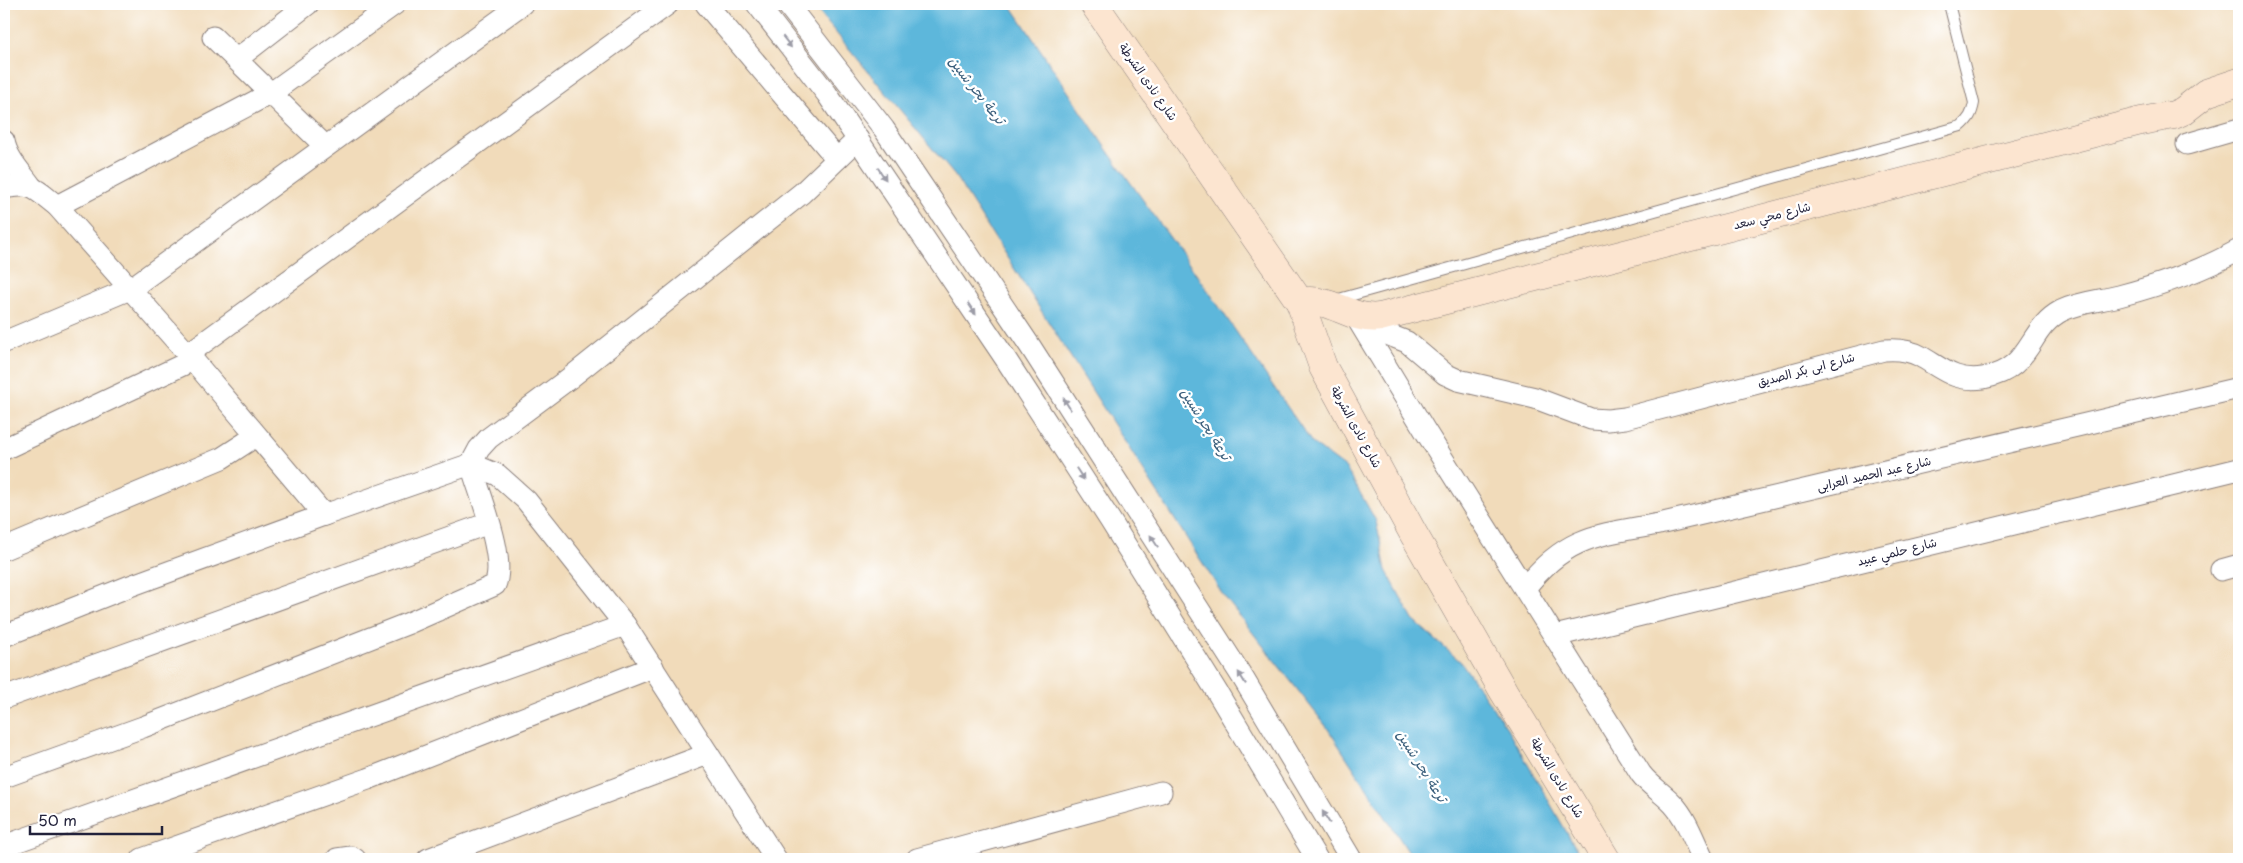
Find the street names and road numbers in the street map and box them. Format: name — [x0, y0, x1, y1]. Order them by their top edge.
street label: شارع نادى الشرطة — [1115, 39, 1182, 124]
street label: شارع محي سعد — [1731, 197, 1813, 236]
street label: شارع ابى بكر الصديق — [1755, 347, 1857, 392]
street label: شارع نادى الشرطة — [1326, 382, 1387, 471]
street label: شارع عبد الحميد العرابى — [1815, 451, 1933, 496]
street label: شارع حلمي عبيد — [1855, 532, 1939, 573]
street label: شارع نادى الشرطة — [1526, 734, 1589, 822]

